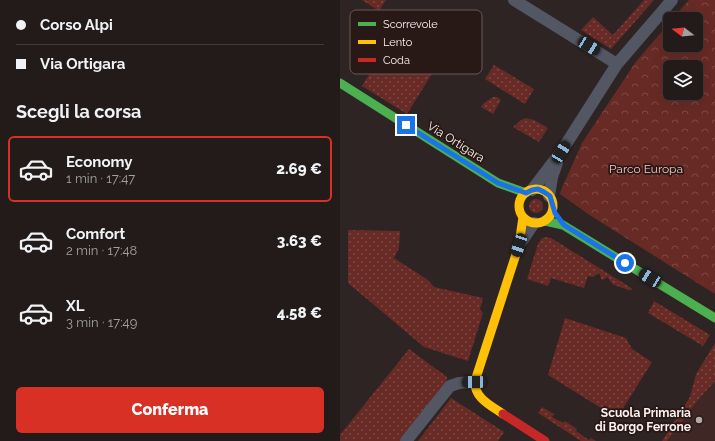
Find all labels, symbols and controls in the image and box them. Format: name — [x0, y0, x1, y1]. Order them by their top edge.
legend — [350, 10, 482, 74]
north arrow — [663, 12, 703, 52]
map controls — [663, 12, 703, 100]
text: Corso Alpi — [40, 16, 113, 34]
text: Scorrevole — [383, 18, 438, 31]
car — [576, 35, 602, 57]
text: Lento — [383, 36, 413, 49]
text: Coda — [383, 54, 410, 67]
text: Via Ortigara — [40, 55, 125, 73]
button: layers — [663, 60, 703, 100]
text: Scegli la corsa — [16, 101, 141, 122]
route end — [397, 116, 415, 134]
street label: Via Ortigara — [425, 119, 487, 165]
car — [550, 139, 572, 165]
icon: car — [18, 151, 54, 187]
text: Economy — [66, 153, 133, 171]
text: 2.69 € — [276, 160, 322, 178]
park label: Parco Europa — [609, 162, 683, 176]
text: 1 min · 17:47 — [66, 171, 135, 186]
icon: car — [18, 223, 54, 259]
text: Comfort — [66, 225, 125, 243]
text: 3.63 € — [277, 232, 322, 250]
car — [510, 232, 528, 258]
text: 2 min · 17:48 — [66, 243, 137, 258]
route start — [616, 254, 634, 272]
car — [637, 267, 663, 289]
icon: car — [18, 295, 54, 331]
text: XL — [66, 297, 84, 315]
text: 4.58 € — [277, 304, 322, 322]
text: 3 min · 17:49 — [66, 315, 137, 330]
car — [462, 376, 486, 388]
button: Conferma — [16, 387, 324, 433]
place label: Scuola Primaria di Borgo Ferrone — [595, 406, 691, 434]
marker: Scuola Primaria di Borgo Ferrone — [694, 415, 704, 425]

